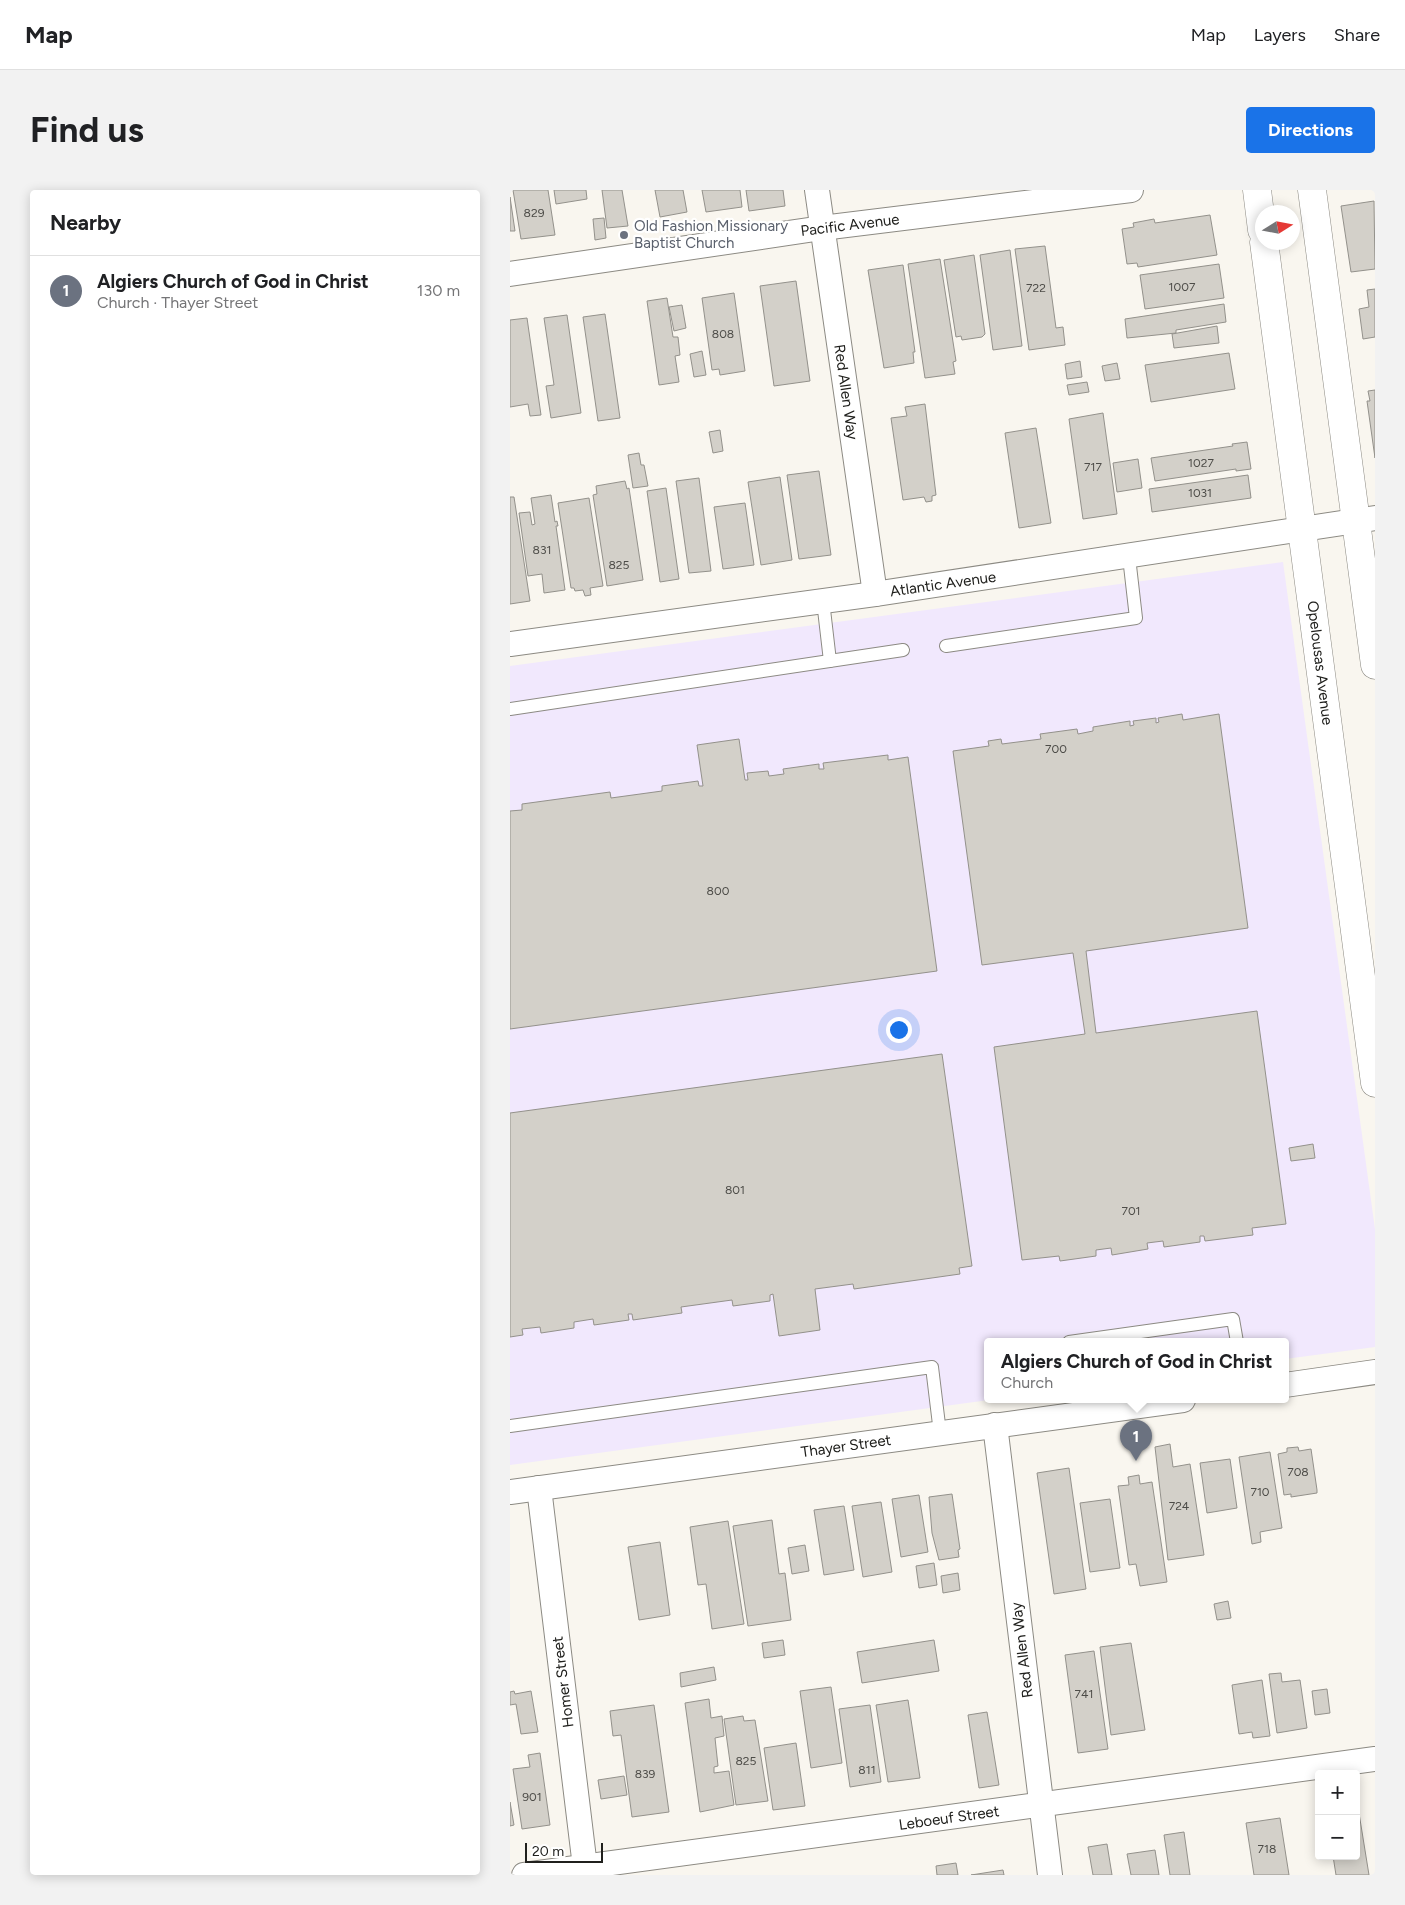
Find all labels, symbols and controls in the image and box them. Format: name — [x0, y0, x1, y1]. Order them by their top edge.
text: Map — [25, 20, 73, 49]
text: Map — [1191, 24, 1226, 46]
text: Layers — [1254, 24, 1306, 46]
text: Share — [1334, 24, 1380, 46]
button: Directions — [1246, 107, 1375, 153]
text: Find us — [30, 109, 144, 151]
north arrow — [1255, 205, 1300, 250]
house number: 829 — [524, 206, 545, 220]
text: Nearby — [50, 210, 121, 235]
street label: Pacific Avenue — [800, 210, 900, 240]
place label: Old Fashion Missionary Baptist Church — [634, 217, 788, 252]
marker: Old Fashion Missionary Baptist Church — [618, 229, 630, 241]
text: Algiers Church of God in Christ — [97, 270, 369, 293]
house number: 1007 — [1169, 280, 1196, 294]
text: 1 — [63, 281, 69, 300]
text: 130 m — [417, 281, 460, 300]
house number: 722 — [1026, 281, 1046, 295]
text: Church · Thayer Street — [97, 293, 258, 312]
house number: 808 — [712, 327, 734, 341]
street label: Red Allen Way — [830, 343, 862, 441]
house number: 1027 — [1188, 456, 1214, 470]
house number: 717 — [1084, 460, 1102, 474]
house number: 1031 — [1188, 486, 1212, 500]
house number: 831 — [533, 543, 551, 557]
house number: 825 — [609, 558, 630, 572]
street label: Atlantic Avenue — [889, 568, 997, 600]
street label: Opelousas Avenue — [1303, 600, 1337, 726]
house number: 700 — [1045, 742, 1067, 756]
house number: 800 — [707, 884, 730, 898]
your location — [886, 1017, 912, 1043]
house number: 801 — [725, 1183, 745, 1197]
house number: 701 — [1121, 1204, 1141, 1218]
popup — [984, 1338, 1289, 1403]
text: Algiers Church of God in Christ — [1001, 1350, 1272, 1373]
text: Church — [1001, 1373, 1053, 1392]
pin: 1 — [1120, 1420, 1152, 1461]
street label: Thayer Street — [800, 1431, 893, 1461]
house number: 708 — [1287, 1465, 1309, 1479]
house number: 710 — [1250, 1485, 1270, 1499]
house number: 724 — [1169, 1499, 1190, 1513]
street label: Red Allen Way — [1007, 1601, 1037, 1699]
street label: Homer Street — [548, 1635, 578, 1729]
house number: 741 — [1075, 1687, 1093, 1701]
house number: 825 — [736, 1754, 757, 1768]
house number: 811 — [858, 1763, 876, 1777]
house number: 839 — [635, 1767, 656, 1781]
map controls — [1315, 1770, 1360, 1860]
button: + — [1315, 1770, 1360, 1815]
house number: 901 — [522, 1790, 542, 1804]
street label: Leboeuf Street — [898, 1802, 1001, 1834]
button: − — [1315, 1815, 1360, 1860]
scale bar — [525, 1840, 602, 1863]
house number: 718 — [1258, 1842, 1276, 1856]
text: 20 m — [532, 1843, 564, 1860]

